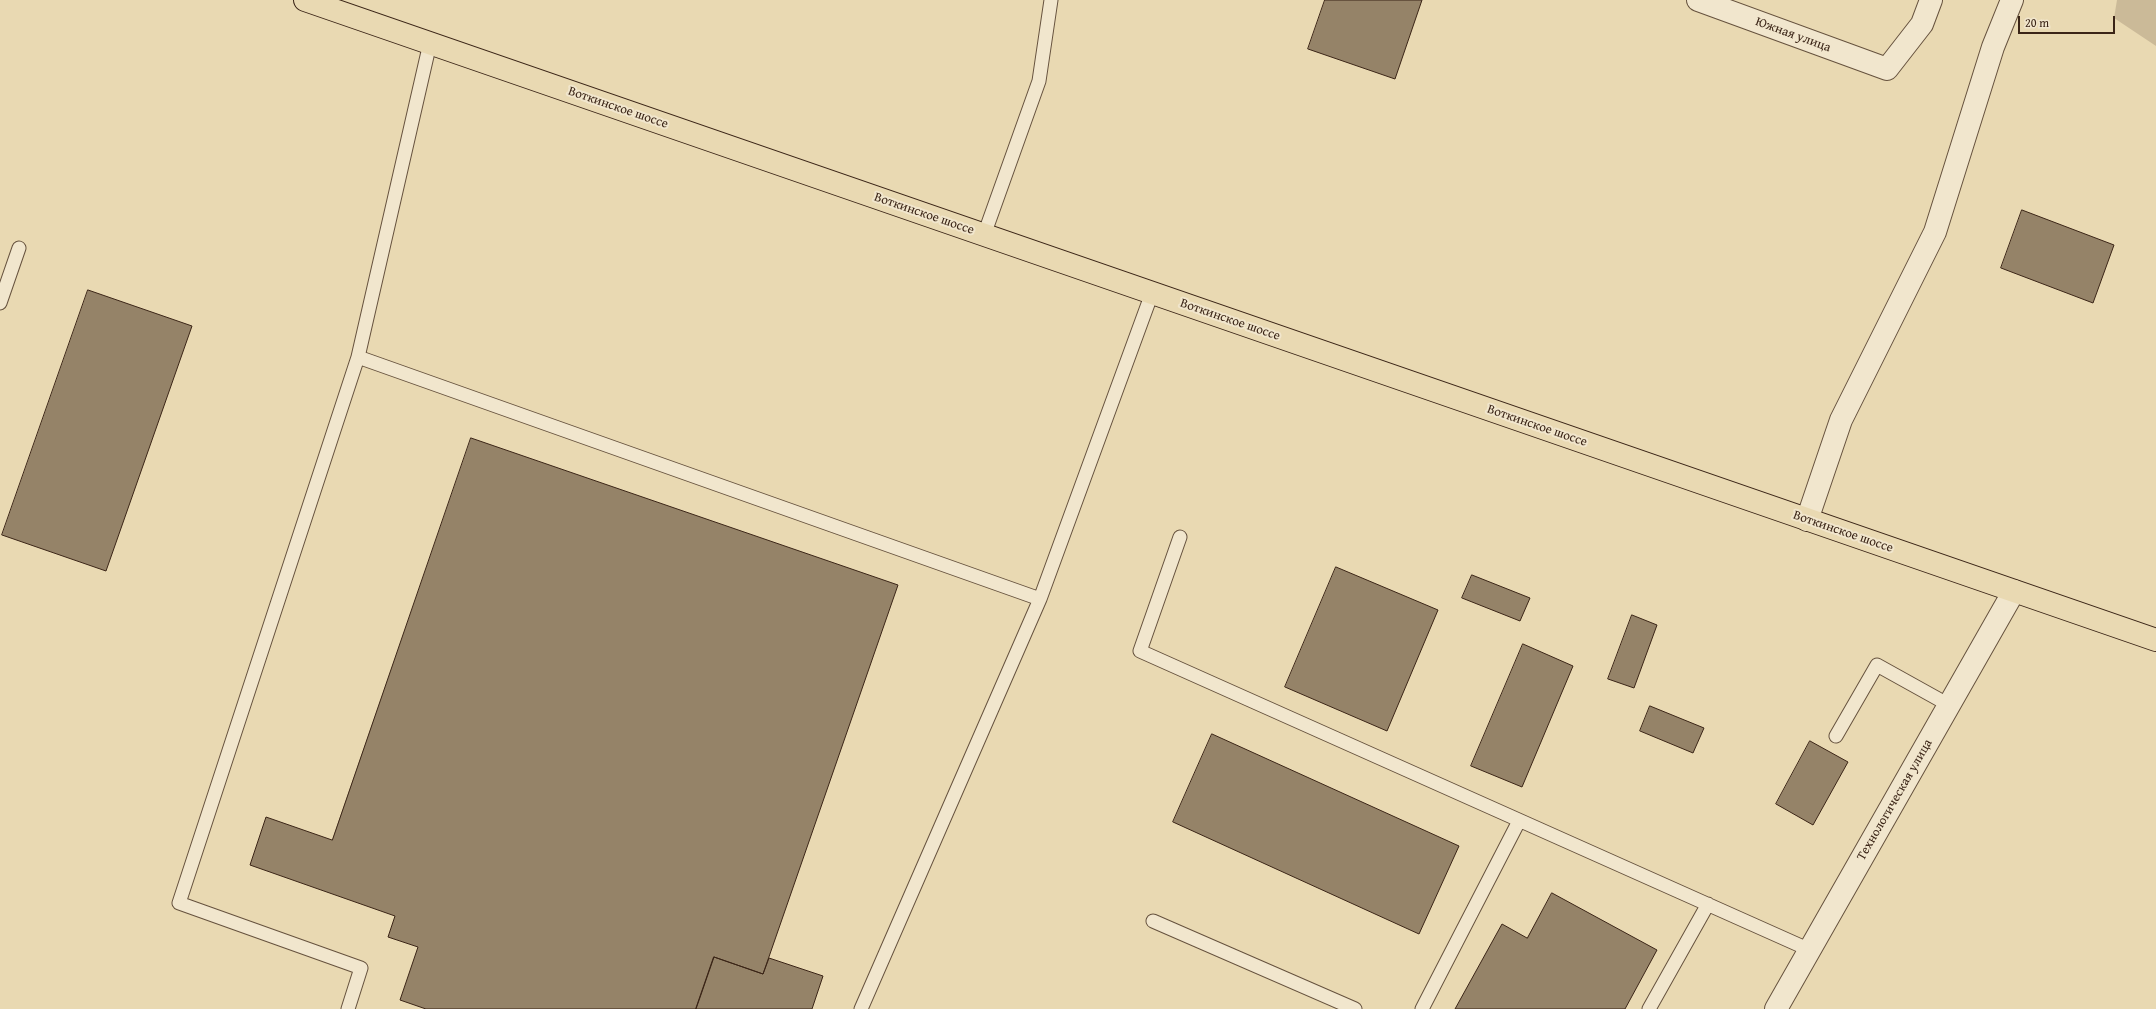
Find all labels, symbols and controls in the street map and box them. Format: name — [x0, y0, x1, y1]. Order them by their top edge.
scale bar — [2020, 8, 2117, 34]
street label: Южная улица — [1753, 14, 1833, 56]
text: 20 m — [2025, 14, 2049, 31]
street label: Воткинское шоссе — [566, 84, 670, 132]
street label: Воткинское шоссе — [872, 190, 976, 238]
street label: Воткинское шоссе — [1178, 296, 1282, 344]
street label: Воткинское шоссе — [1485, 402, 1589, 450]
street label: Воткинское шоссе — [1791, 508, 1895, 556]
street label: Технологическая улица — [1854, 737, 1936, 863]

